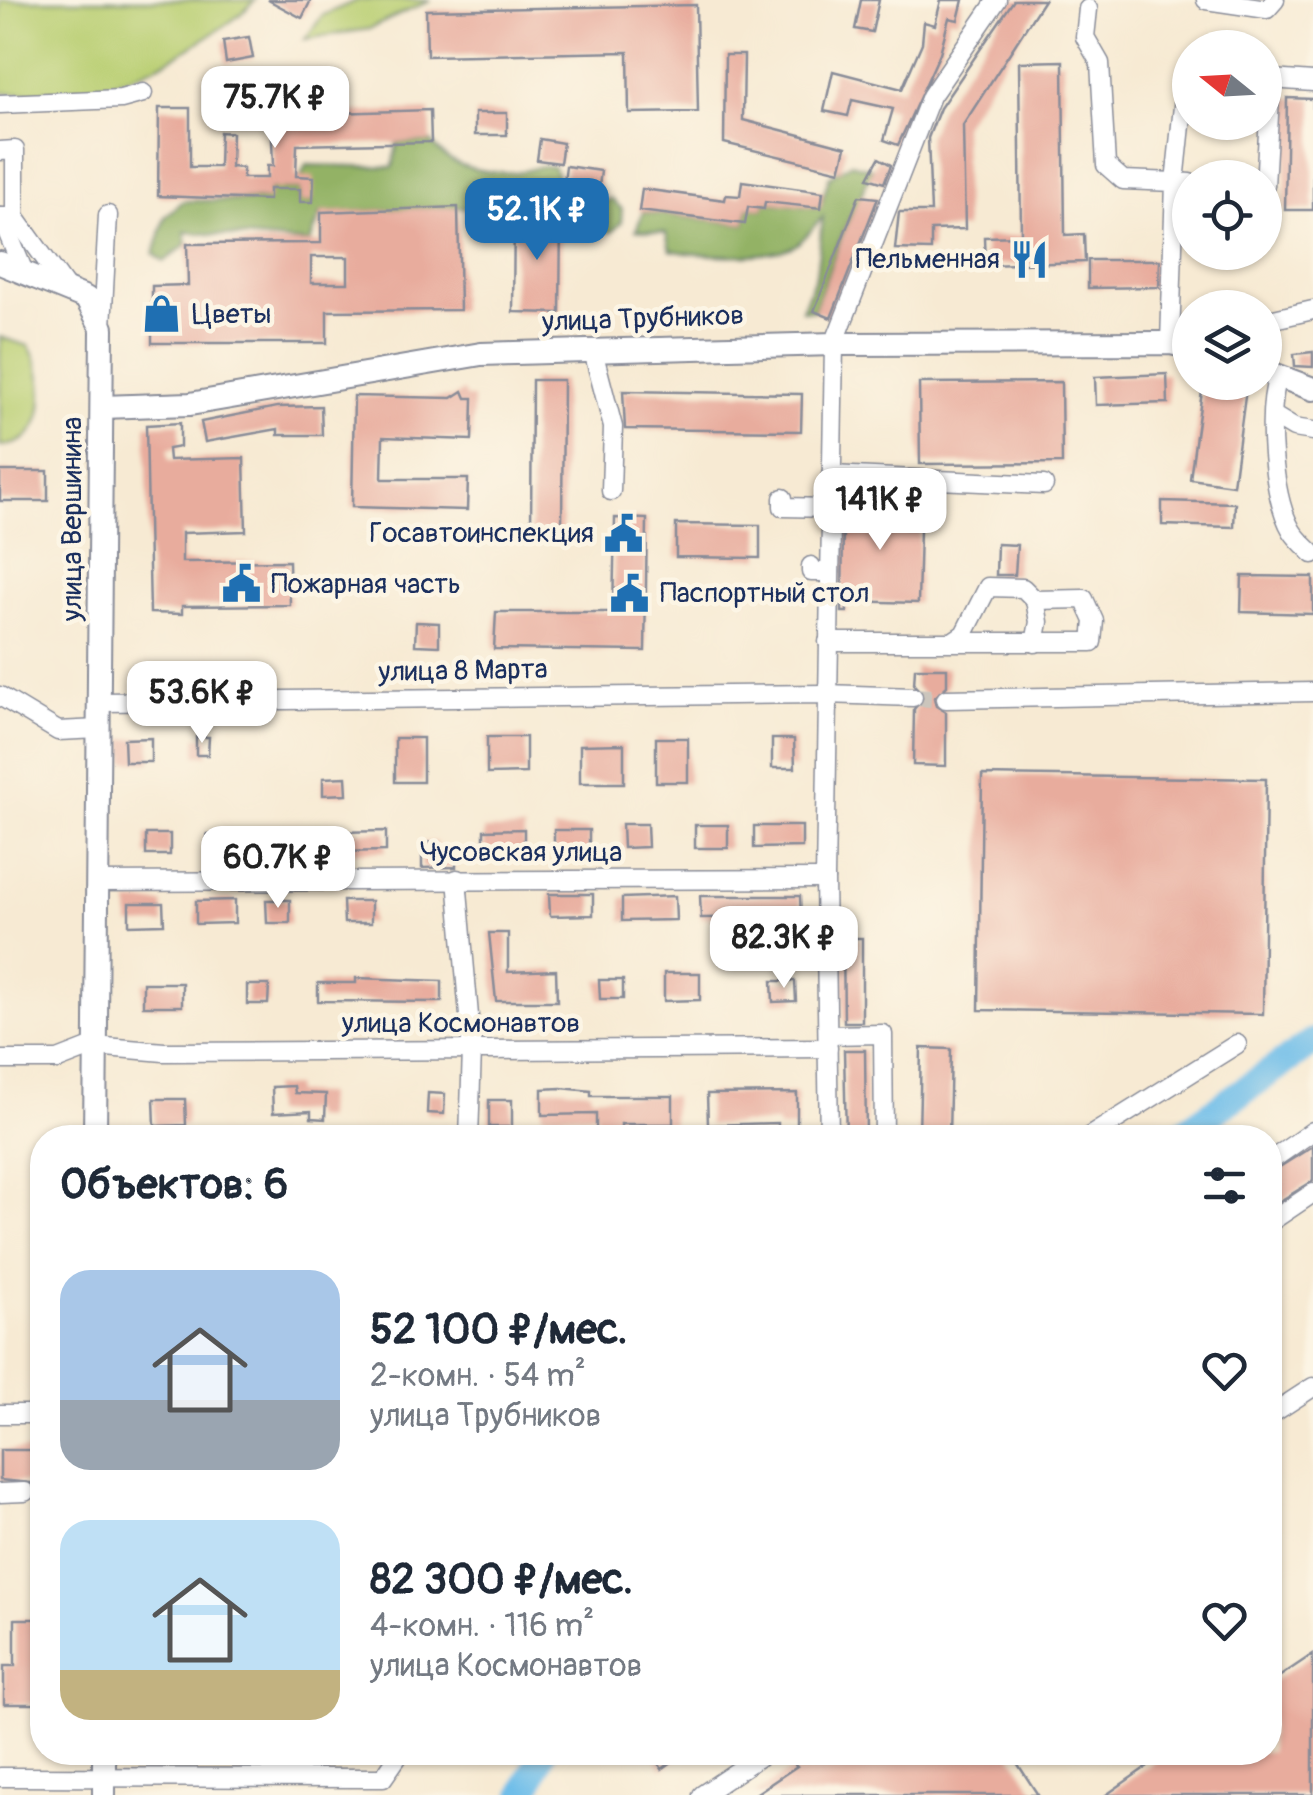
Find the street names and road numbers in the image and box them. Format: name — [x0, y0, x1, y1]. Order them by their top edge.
street label: улица Трубников — [540, 298, 745, 340]
street label: улица Вершинина — [55, 417, 90, 622]
street label: улица 8 Марта — [377, 652, 548, 690]
street label: Чусовская улица — [420, 835, 622, 870]
street label: улица Космонавтов — [341, 1006, 580, 1041]

